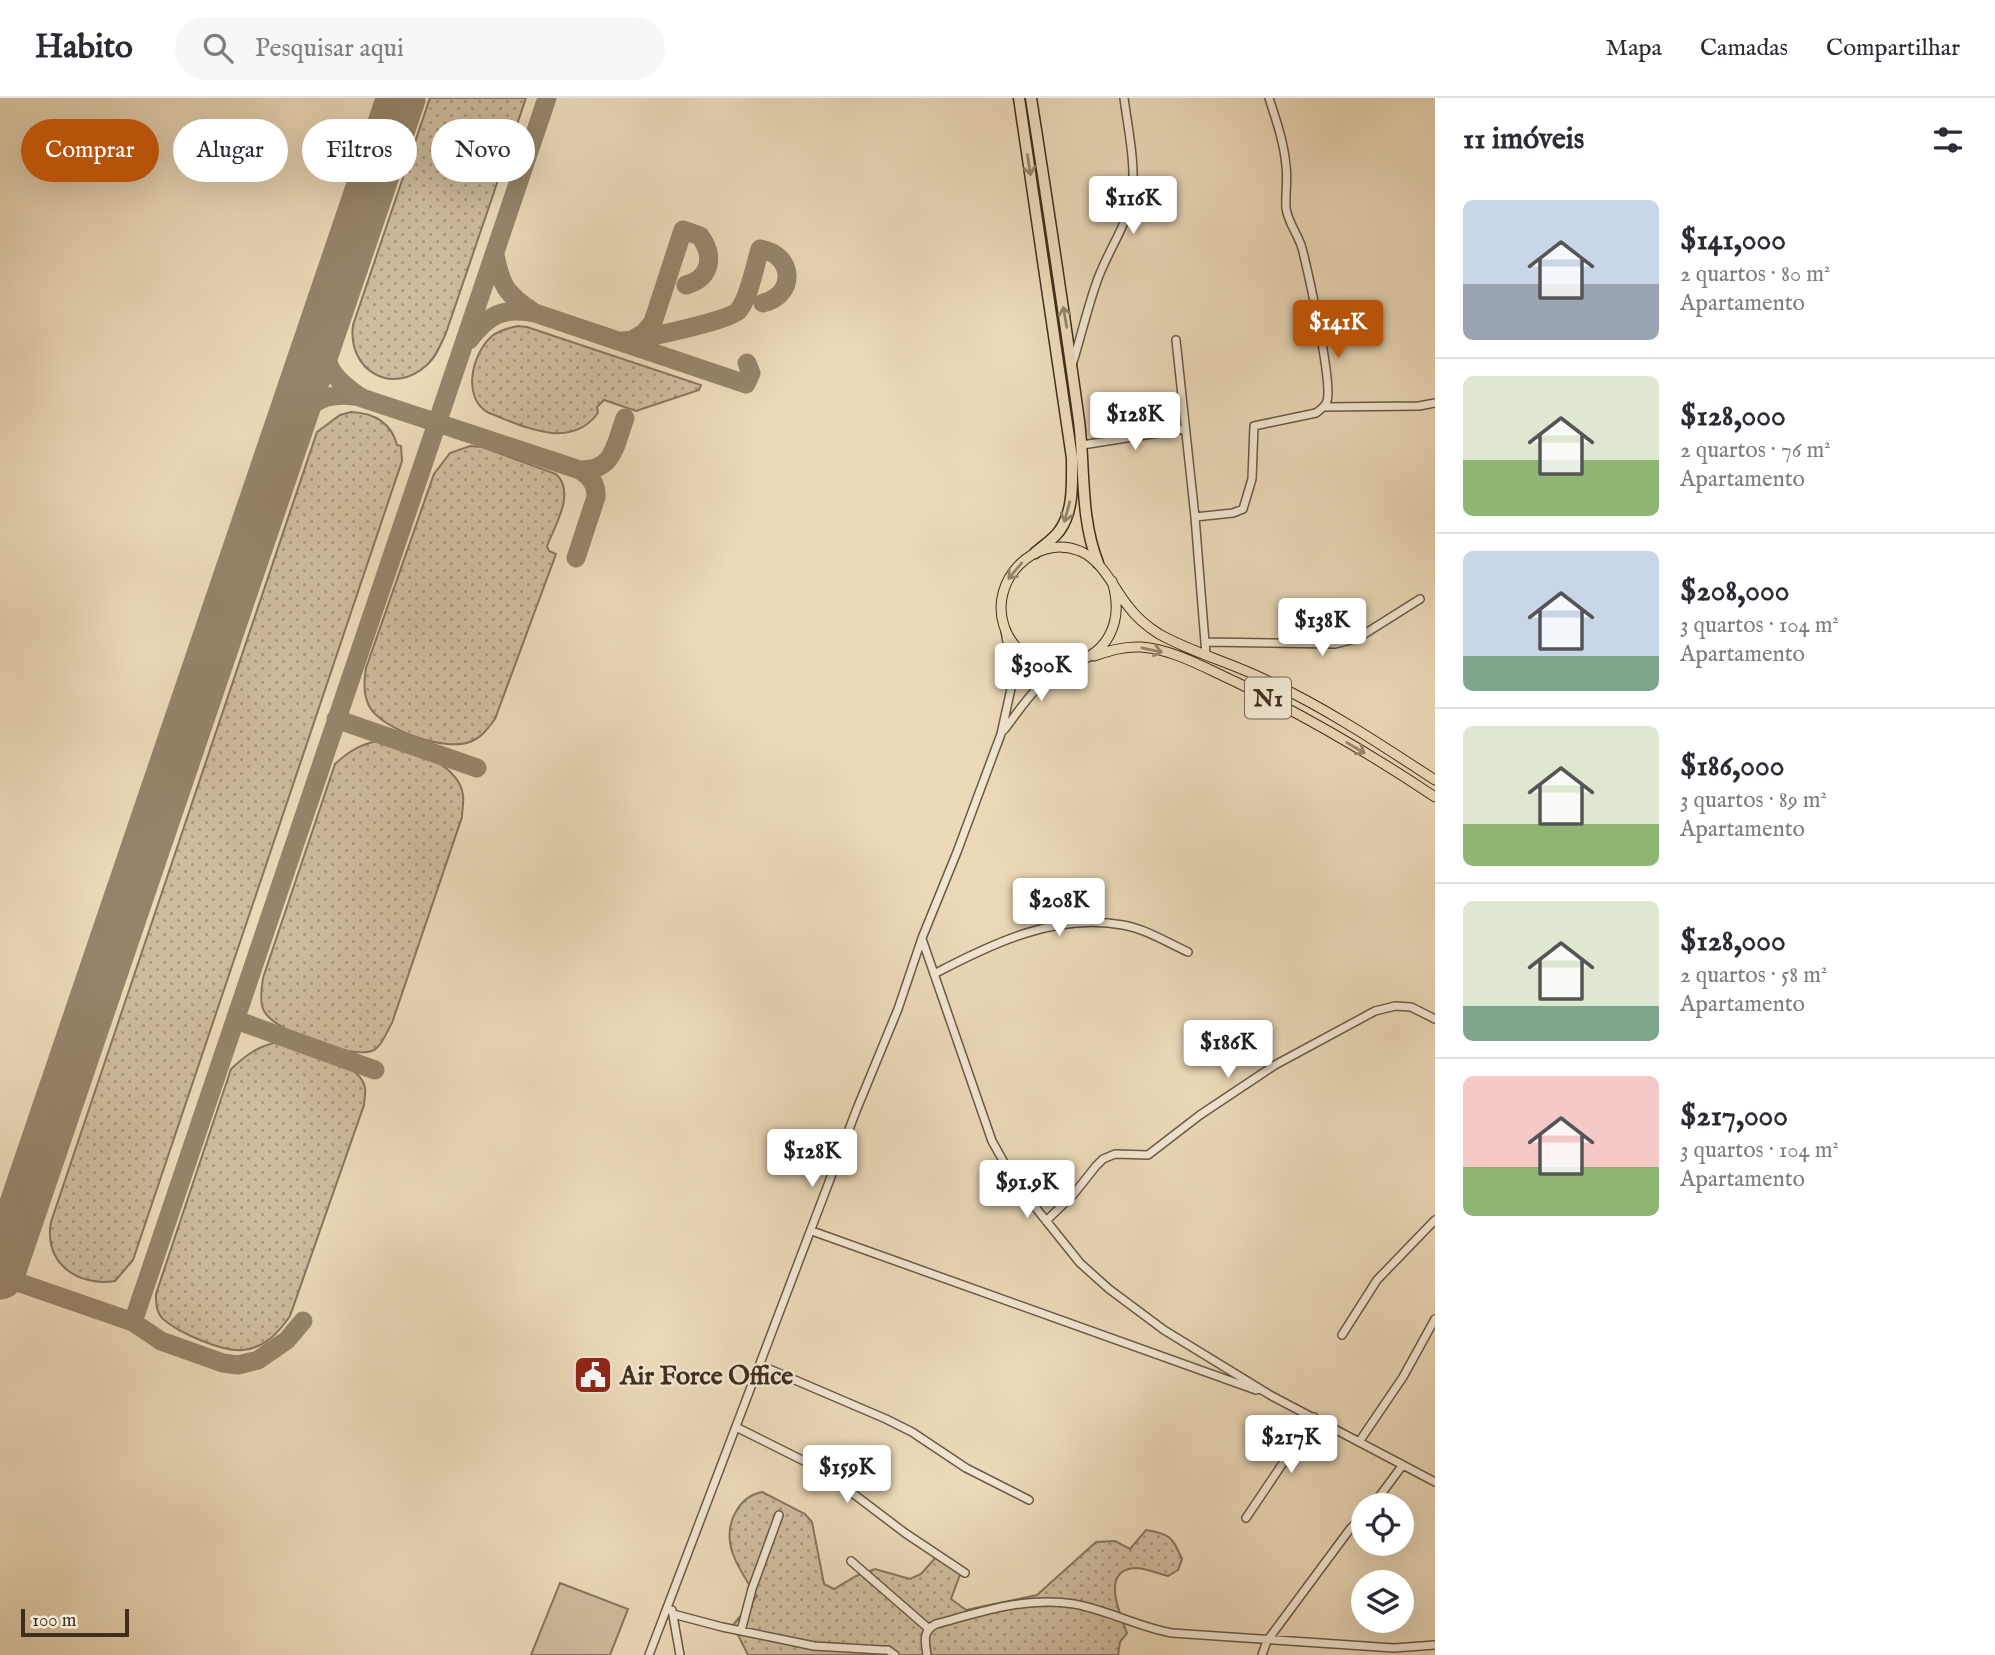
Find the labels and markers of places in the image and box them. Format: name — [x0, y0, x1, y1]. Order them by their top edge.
pin: $116K — [1084, 176, 1182, 236]
pin: $141K — [1289, 300, 1387, 360]
pin: $128K — [1086, 392, 1184, 452]
pin: $138K — [1273, 598, 1371, 658]
pin: $300K — [992, 644, 1090, 703]
pin: $208K — [1010, 878, 1108, 938]
pin: $186K — [1179, 1020, 1277, 1080]
pin: $128K — [763, 1130, 861, 1189]
pin: $91.9K — [970, 1160, 1084, 1220]
public building icon: Air Force Office — [572, 1354, 614, 1396]
place label: Air Force Office — [619, 1360, 793, 1393]
pin: $217K — [1242, 1416, 1340, 1475]
pin: $159K — [798, 1446, 896, 1505]

